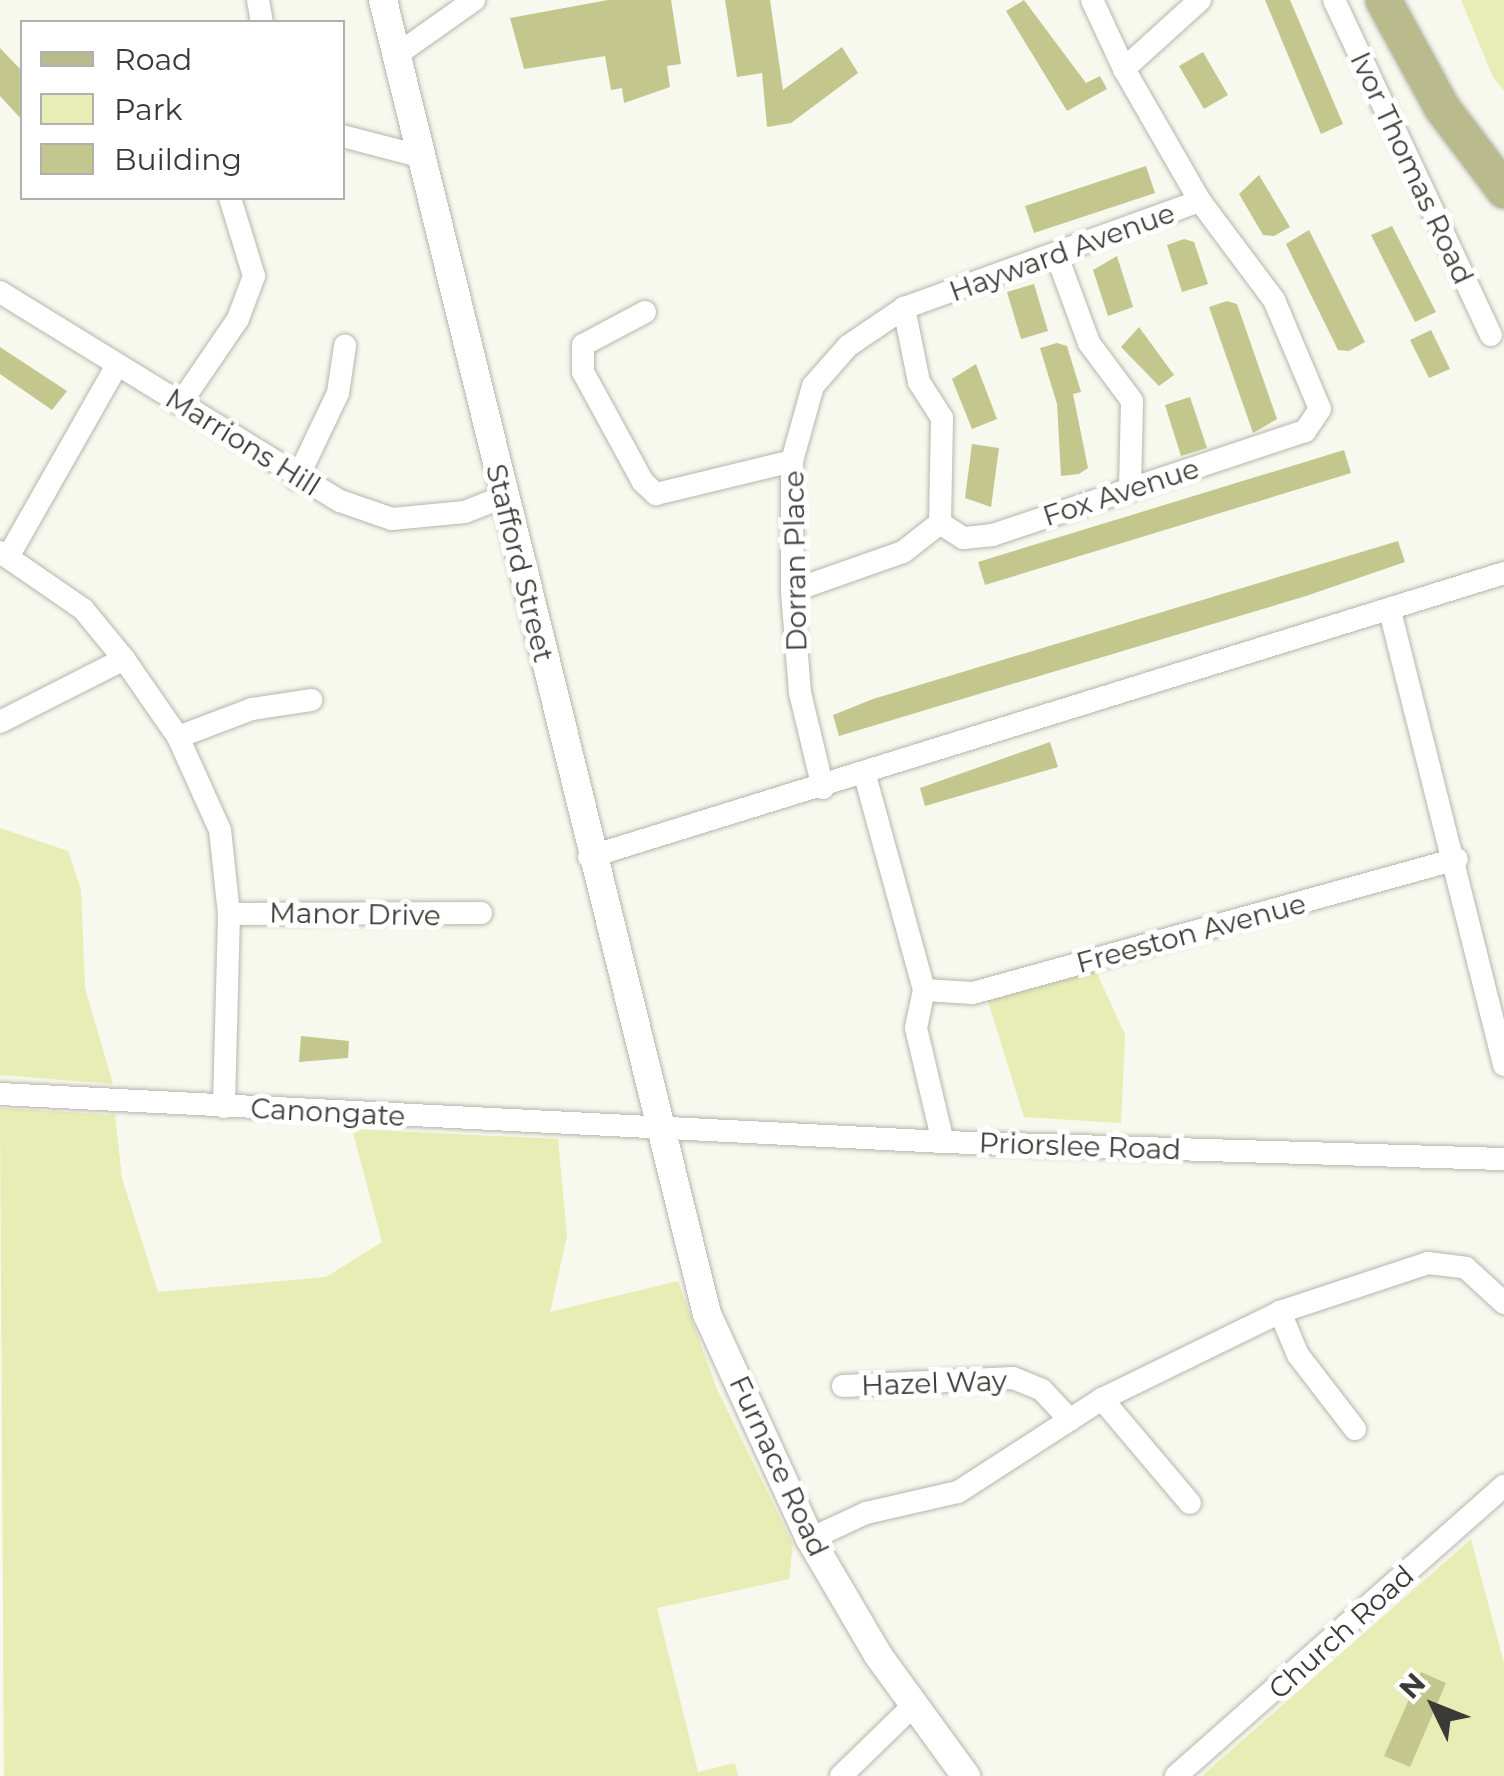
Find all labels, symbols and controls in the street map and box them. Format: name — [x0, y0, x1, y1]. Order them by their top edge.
legend — [20, 20, 345, 200]
text: Road — [114, 41, 192, 78]
street label: Ivor Thomas Road — [1343, 47, 1481, 289]
text: Park — [114, 91, 183, 128]
text: Building — [114, 141, 242, 178]
street label: Hayward Avenue — [945, 196, 1179, 308]
street label: Marrions Hill — [160, 381, 326, 503]
street label: Fox Avenue — [1039, 451, 1203, 533]
street label: Stafford Street — [479, 461, 561, 665]
street label: Dorran Place — [777, 470, 813, 652]
street label: Freeston Avenue — [1073, 886, 1309, 980]
street label: Manor Drive — [269, 896, 441, 932]
street label: Canongate — [250, 1091, 406, 1133]
street label: Priorslee Road — [978, 1126, 1182, 1166]
street label: Hazel Way — [861, 1364, 1007, 1402]
street label: Furnace Road — [722, 1370, 836, 1562]
street label: Church Road — [1262, 1558, 1420, 1706]
north arrow — [1384, 1656, 1484, 1756]
text: N — [1392, 1666, 1432, 1705]

